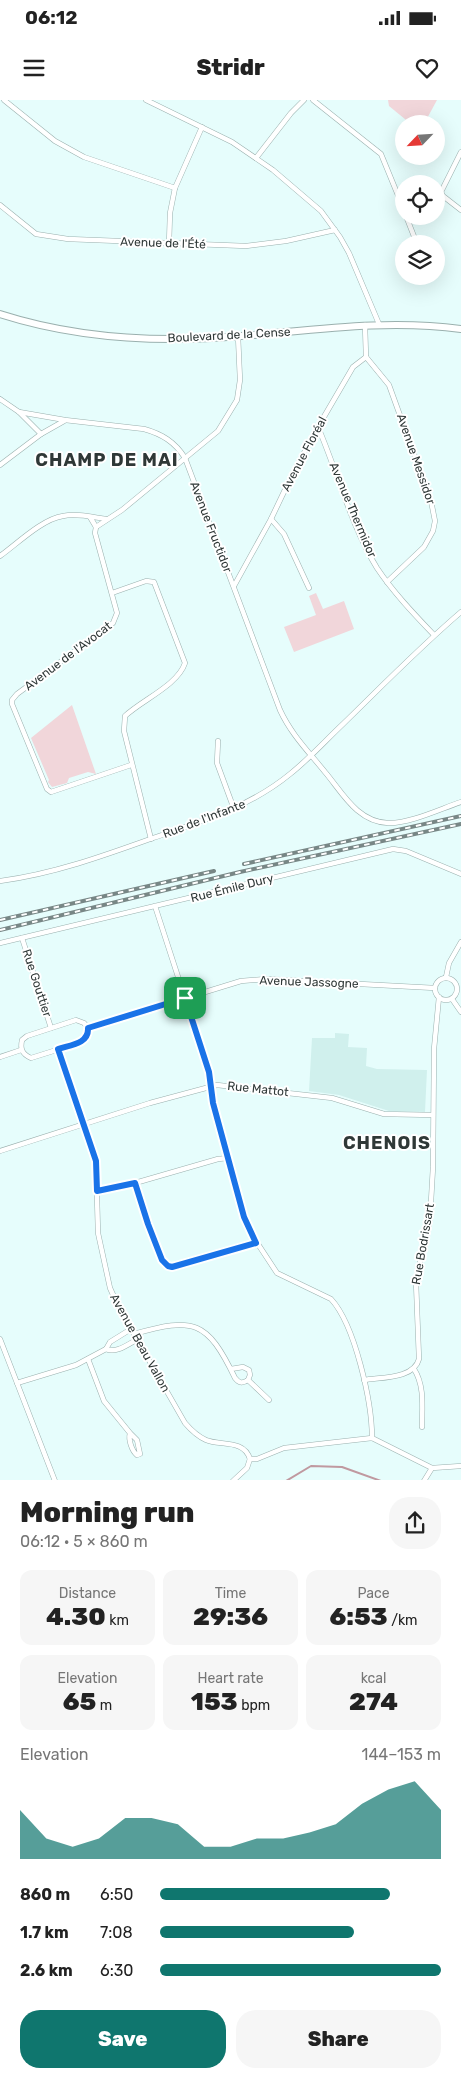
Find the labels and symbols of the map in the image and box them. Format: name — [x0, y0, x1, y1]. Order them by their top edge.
north arrow — [395, 115, 445, 165]
street label: Avenue de l'Été — [120, 235, 206, 252]
street label: Boulevard de la Cense — [167, 325, 291, 345]
street label: Avenue Messidor — [394, 412, 438, 507]
street label: Avenue Floréal — [278, 414, 330, 494]
district label: CHAMP DE MAI — [35, 449, 179, 471]
street label: Avenue Thermidor — [327, 460, 380, 560]
street label: Avenue Fructidor — [187, 479, 235, 575]
street label: Avenue de l'Avocat — [22, 619, 115, 693]
street label: Rue de l'Infante — [161, 797, 248, 841]
street label: Rue Émile Dury — [189, 871, 275, 905]
street label: Rue Gouttier — [19, 947, 55, 1019]
street label: Avenue Jassogne — [259, 973, 359, 991]
pin — [164, 977, 206, 1019]
street label: Rue Mattot — [227, 1079, 290, 1099]
district label: CHENOIS — [343, 1132, 431, 1154]
street label: Rue Bodrissart — [409, 1202, 437, 1286]
street label: Avenue Beau Vallon — [107, 1292, 173, 1394]

